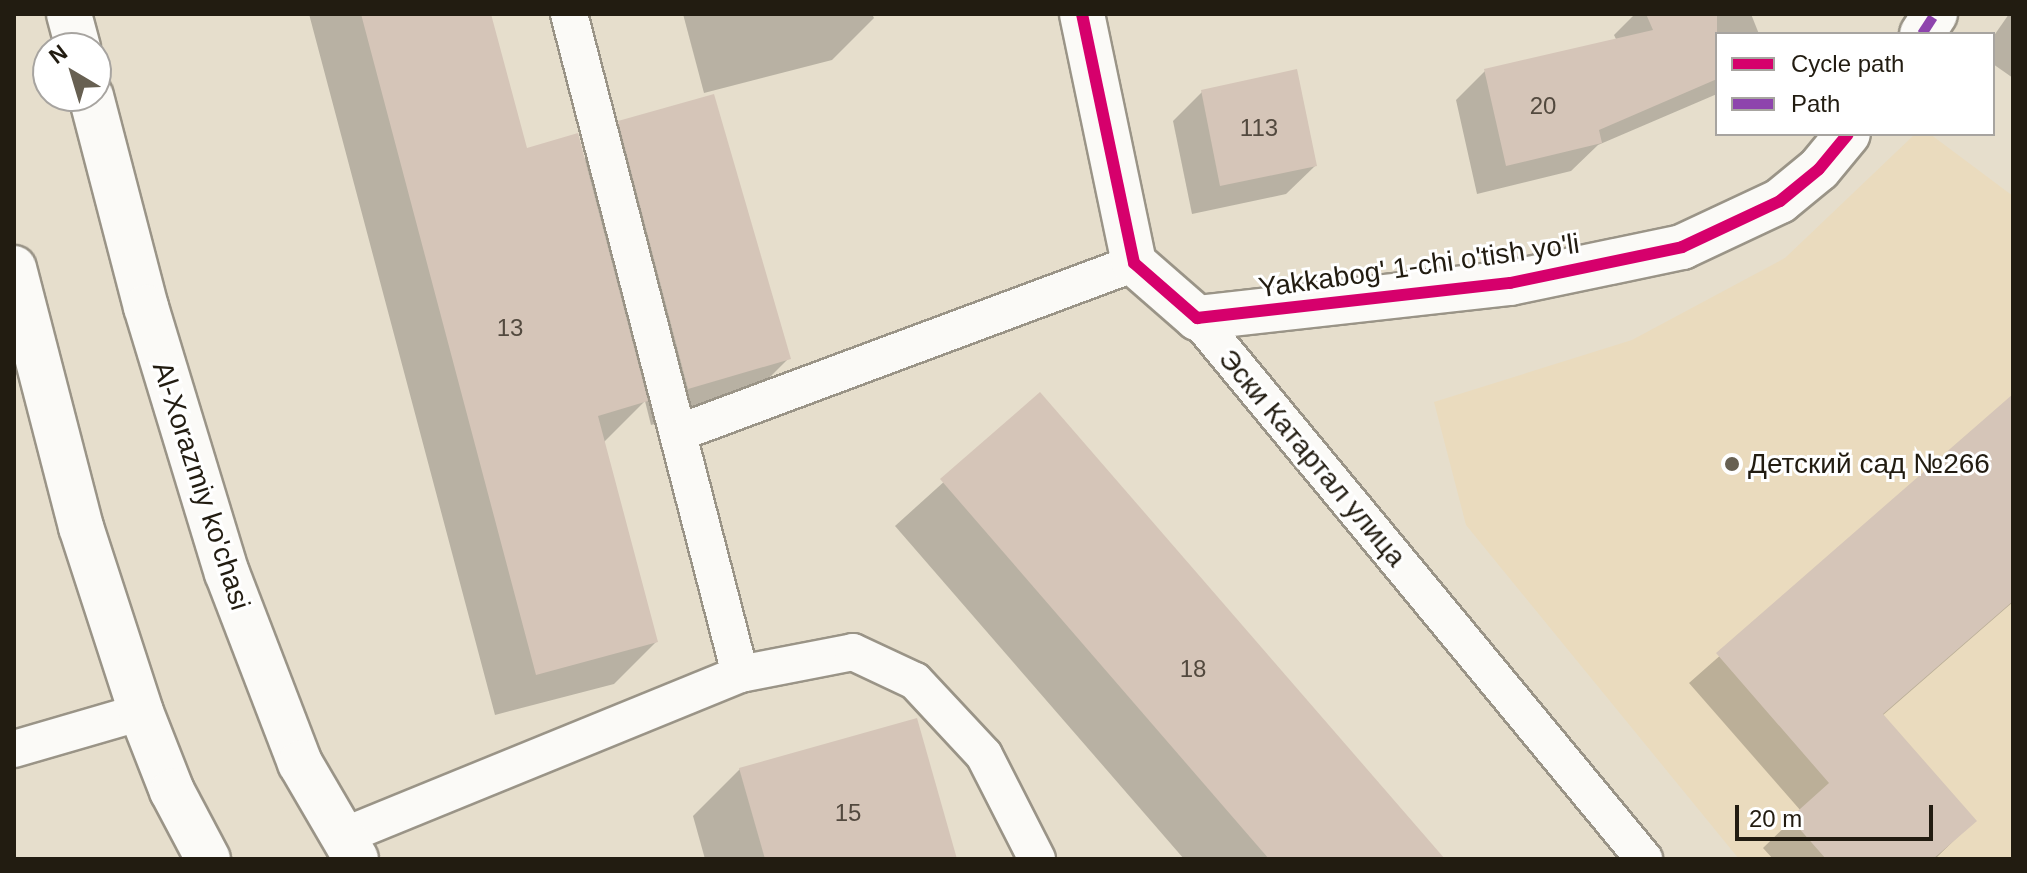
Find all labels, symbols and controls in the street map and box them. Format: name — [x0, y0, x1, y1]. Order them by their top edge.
north arrow — [32, 32, 112, 112]
legend — [1715, 32, 1995, 136]
text: N — [44, 40, 72, 69]
text: Cycle path — [1791, 50, 1904, 77]
text: Path — [1791, 90, 1840, 117]
house number: 20 — [1530, 92, 1556, 120]
house number: 113 — [1240, 114, 1278, 142]
street label: Yakkabog' 1-chi o'tish yo'li — [1256, 227, 1582, 305]
house number: 13 — [497, 314, 523, 342]
street label: Эски Катартал улица — [1211, 343, 1413, 573]
street label: Al-Xorazmiy ko'chasi — [145, 358, 257, 614]
place label: Детский сад №266 — [1748, 447, 1990, 481]
marker: Детский сад №266 — [1723, 455, 1741, 473]
house number: 18 — [1180, 655, 1206, 683]
scale bar — [1739, 789, 1937, 839]
house number: 15 — [835, 799, 861, 827]
text: 20 m — [1749, 805, 1802, 832]

